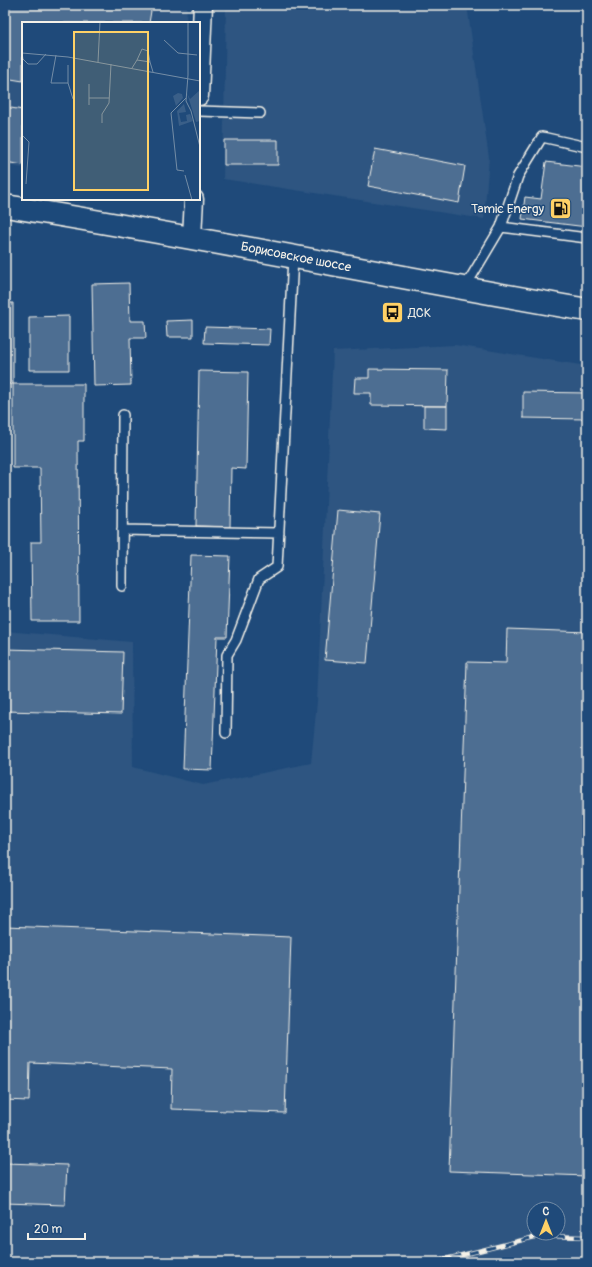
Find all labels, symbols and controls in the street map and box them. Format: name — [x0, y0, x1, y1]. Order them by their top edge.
inset map — [22, 22, 200, 200]
fuel station icon: Tamic Energy — [547, 196, 573, 222]
place label: Tamic Energy — [471, 201, 544, 217]
street label: Борисовское шоссе — [239, 238, 353, 276]
bus stop icon: ДСК — [379, 300, 405, 326]
place label: ДСК — [407, 305, 431, 321]
north arrow — [526, 1201, 566, 1241]
text: С — [543, 1205, 550, 1218]
scale bar — [28, 1215, 85, 1241]
text: 20 m — [34, 1222, 63, 1237]

